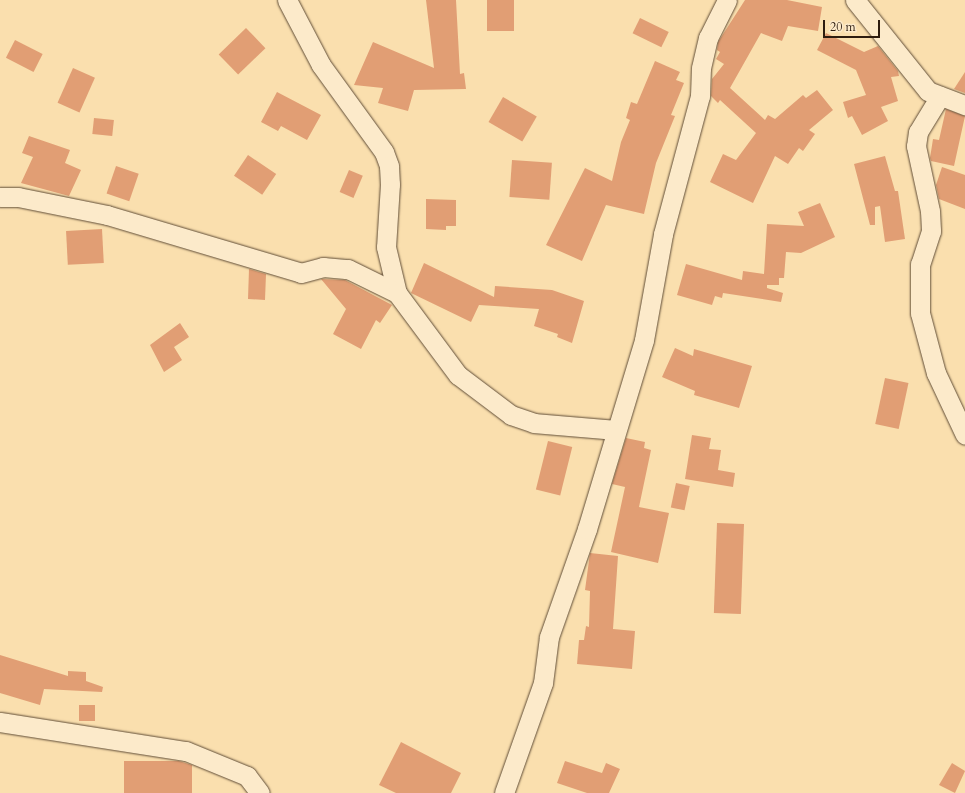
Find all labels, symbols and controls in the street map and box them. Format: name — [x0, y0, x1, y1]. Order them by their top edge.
scale bar — [825, 12, 882, 38]
text: 20 m — [830, 19, 856, 35]

